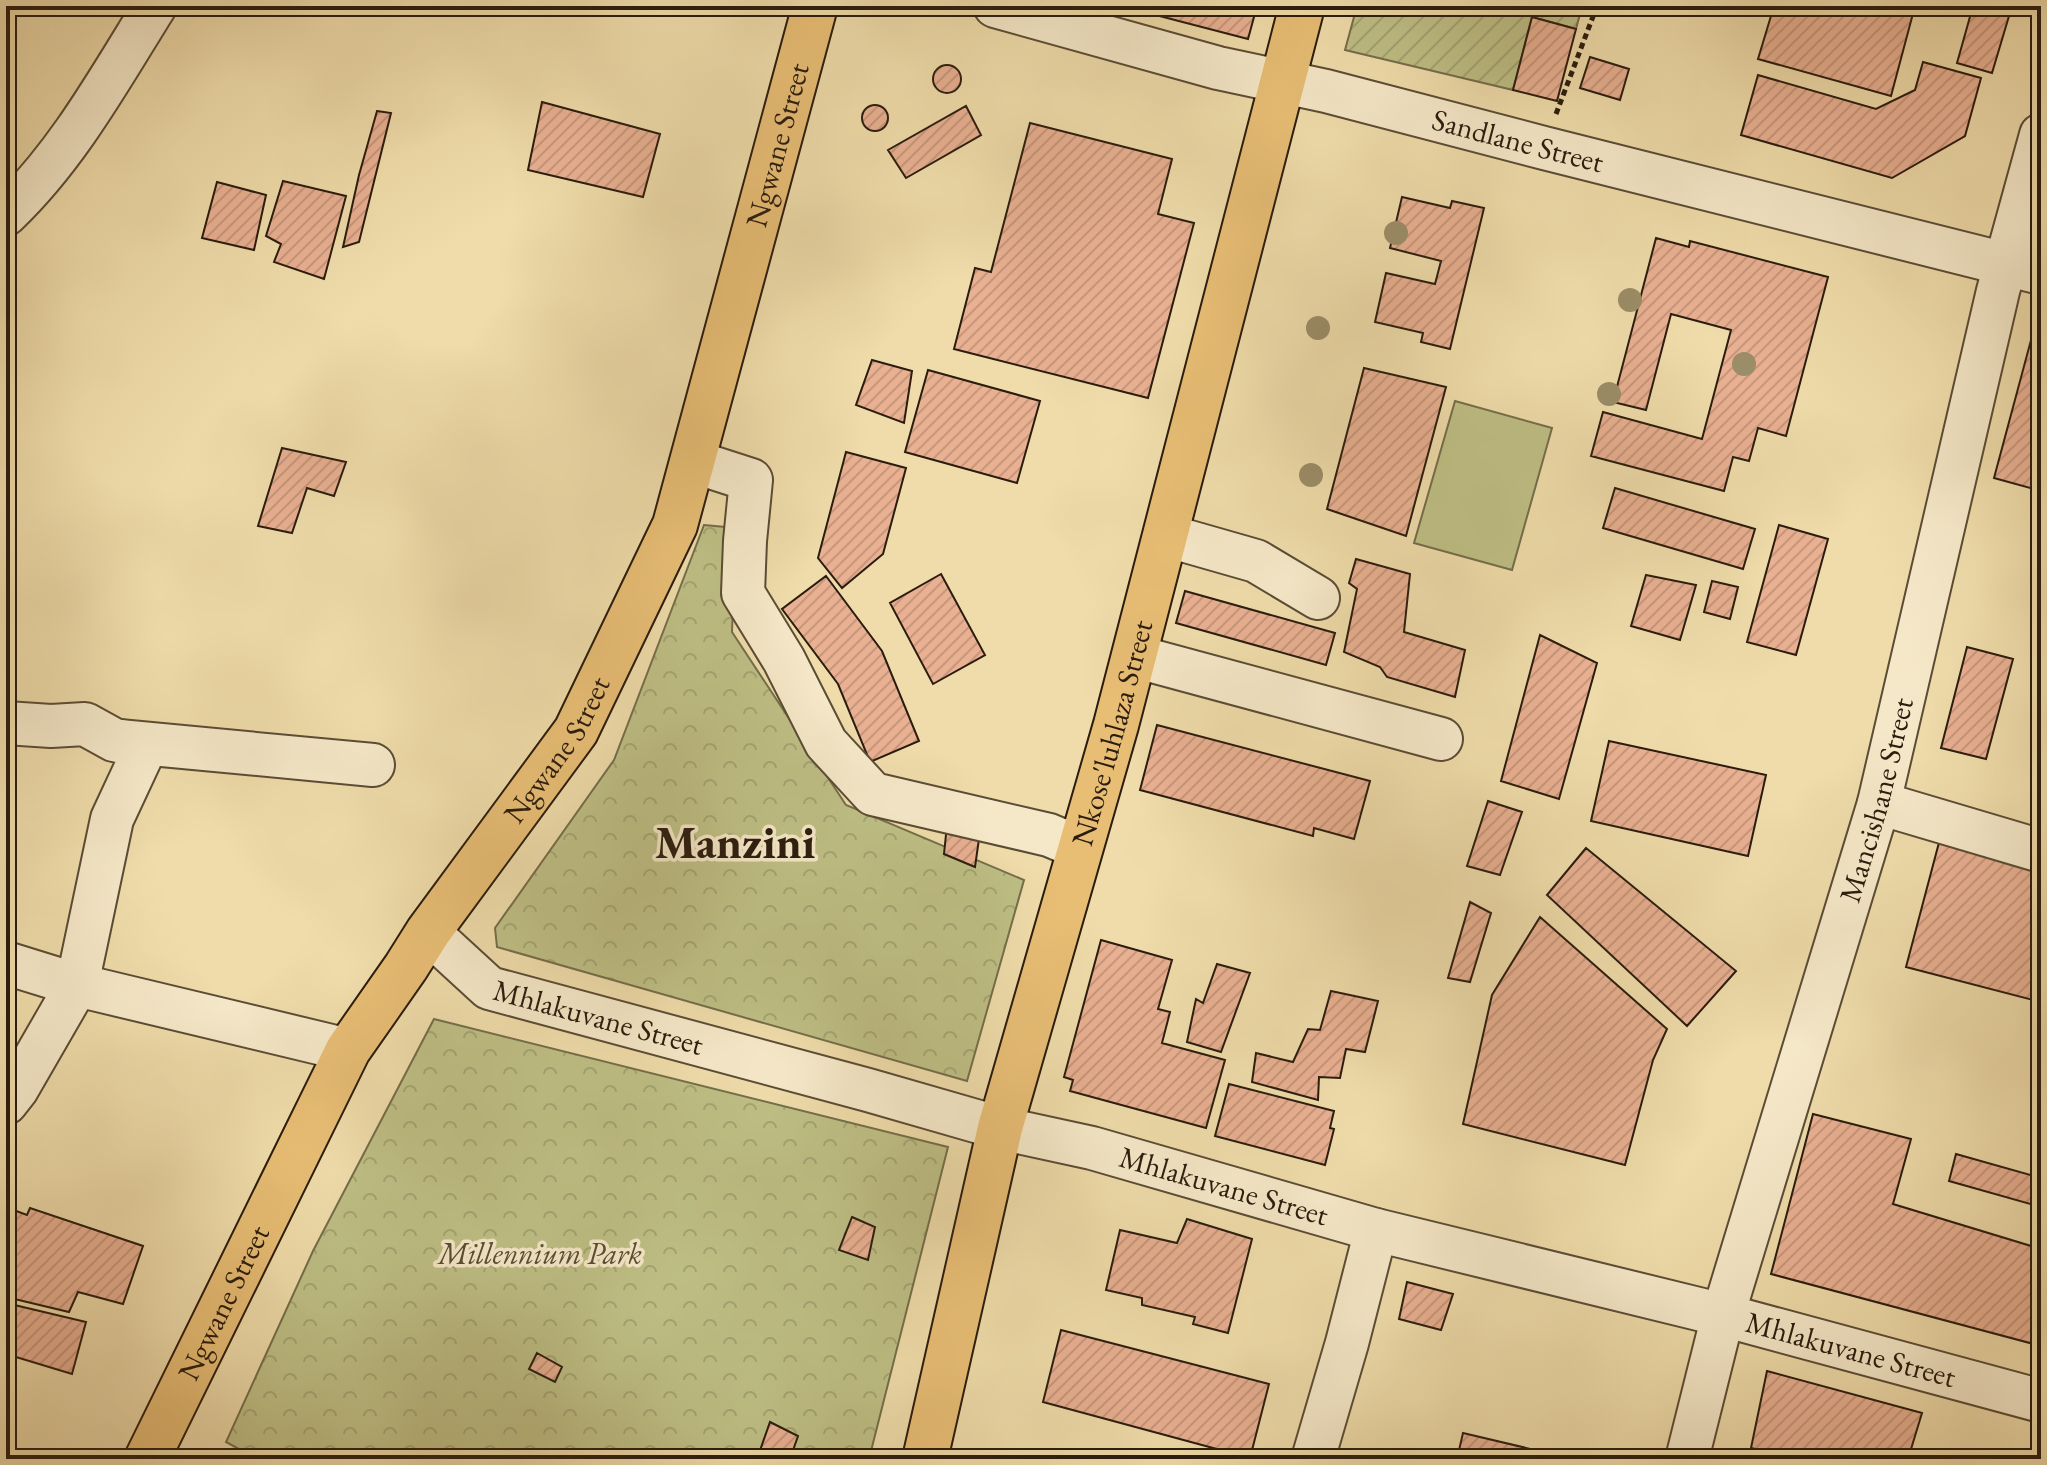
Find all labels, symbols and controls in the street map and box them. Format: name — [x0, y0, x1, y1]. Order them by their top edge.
street label: Ngwane Street — [736, 58, 818, 231]
street label: Sandlane Street — [1428, 100, 1608, 181]
street label: Nkose'luhlaza Street — [1062, 615, 1161, 850]
street label: Ngwane Street — [495, 669, 619, 831]
street label: Mancishane Street — [1830, 693, 1922, 907]
district label: Manzini — [655, 812, 816, 872]
street label: Mhlakuvane Street — [489, 970, 708, 1064]
street label: Mhlakuvane Street — [1115, 1137, 1334, 1234]
street label: Ngwane Street — [169, 1218, 278, 1387]
park label: Millennium Park — [436, 1234, 642, 1273]
street label: Mhlakuvane Street — [1742, 1302, 1961, 1396]

